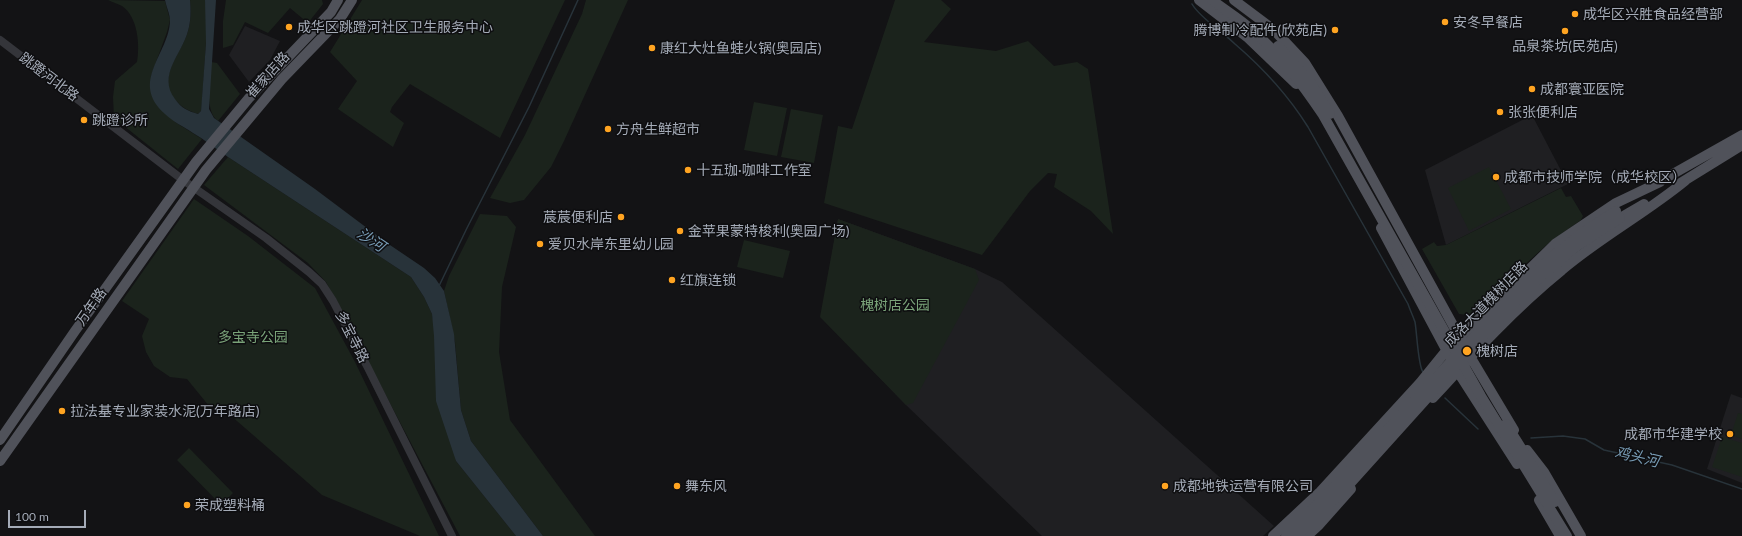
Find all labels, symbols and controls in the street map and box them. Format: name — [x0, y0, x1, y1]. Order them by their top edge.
place label: 成华区兴胜食品经营部 — [1583, 6, 1723, 22]
marker: 成华区兴胜食品经营部 — [1570, 9, 1580, 19]
place label: 安冬早餐店 — [1453, 14, 1523, 30]
marker: 安冬早餐店 — [1440, 17, 1450, 27]
place label: 成华区跳蹬河社区卫生服务中心 — [297, 19, 493, 35]
marker: 成华区跳蹬河社区卫生服务中心 — [284, 22, 294, 32]
place label: 腾博制冷配件(欣苑店) — [1194, 22, 1327, 38]
marker: 腾博制冷配件(欣苑店) — [1330, 25, 1340, 35]
marker: 品泉茶坊(民苑店) — [1560, 26, 1570, 36]
place label: 品泉茶坊(民苑店) — [1512, 38, 1618, 54]
place label: 康红大灶鱼蛙火锅(奥园店) — [660, 40, 821, 56]
marker: 康红大灶鱼蛙火锅(奥园店) — [647, 43, 657, 53]
street label: 跳蹬河北路 — [16, 49, 82, 105]
street label: 崔家店路 — [243, 49, 293, 101]
place label: 成都寰亚医院 — [1540, 81, 1624, 97]
marker: 成都寰亚医院 — [1527, 84, 1537, 94]
place label: 张张便利店 — [1508, 104, 1578, 120]
marker: 张张便利店 — [1495, 107, 1505, 117]
place label: 跳蹬诊所 — [92, 112, 148, 128]
marker: 跳蹬诊所 — [79, 115, 89, 125]
place label: 方舟生鲜超市 — [616, 121, 700, 137]
marker: 方舟生鲜超市 — [603, 124, 613, 134]
place label: 十五珈·咖啡工作室 — [696, 162, 812, 178]
marker: 十五珈·咖啡工作室 — [683, 165, 693, 175]
place label: 成都市技师学院（成华校区） — [1504, 169, 1686, 185]
marker: 成都市技师学院（成华校区） — [1491, 172, 1501, 182]
place label: 莀莀便利店 — [543, 209, 613, 225]
marker: 莀莀便利店 — [616, 212, 626, 222]
place label: 金苹果蒙特梭利(奥园广场) — [688, 223, 849, 239]
water label: 沙河 — [354, 224, 388, 256]
marker: 金苹果蒙特梭利(奥园广场) — [675, 226, 685, 236]
place label: 爱贝水岸东里幼儿园 — [548, 236, 674, 252]
marker: 爱贝水岸东里幼儿园 — [535, 239, 545, 249]
street label: 成洛大道槐树店路 — [1441, 258, 1531, 350]
place label: 红旗连锁 — [680, 272, 736, 288]
marker: 红旗连锁 — [667, 275, 677, 285]
street label: 万年路 — [72, 285, 110, 329]
park label: 槐树店公园 — [860, 297, 930, 313]
street label: 多宝寺路 — [332, 308, 372, 366]
park label: 多宝寺公园 — [218, 329, 288, 345]
place label: 槐树店 — [1476, 343, 1518, 359]
marker: 槐树店 — [1461, 345, 1473, 357]
place label: 拉法基专业家装水泥(万年路店) — [70, 403, 259, 419]
marker: 拉法基专业家装水泥(万年路店) — [57, 406, 67, 416]
place label: 成都市华建学校 — [1624, 426, 1722, 442]
marker: 成都市华建学校 — [1725, 429, 1735, 439]
water label: 鸡头河 — [1613, 443, 1661, 471]
place label: 舞东风 — [685, 478, 727, 494]
place label: 成都地铁运营有限公司 — [1173, 478, 1313, 494]
marker: 舞东风 — [672, 481, 682, 491]
marker: 成都地铁运营有限公司 — [1160, 481, 1170, 491]
place label: 荣成塑料桶 — [195, 497, 265, 513]
marker: 荣成塑料桶 — [182, 500, 192, 510]
scale bar — [10, 502, 88, 528]
text: 100 m — [15, 509, 49, 524]

